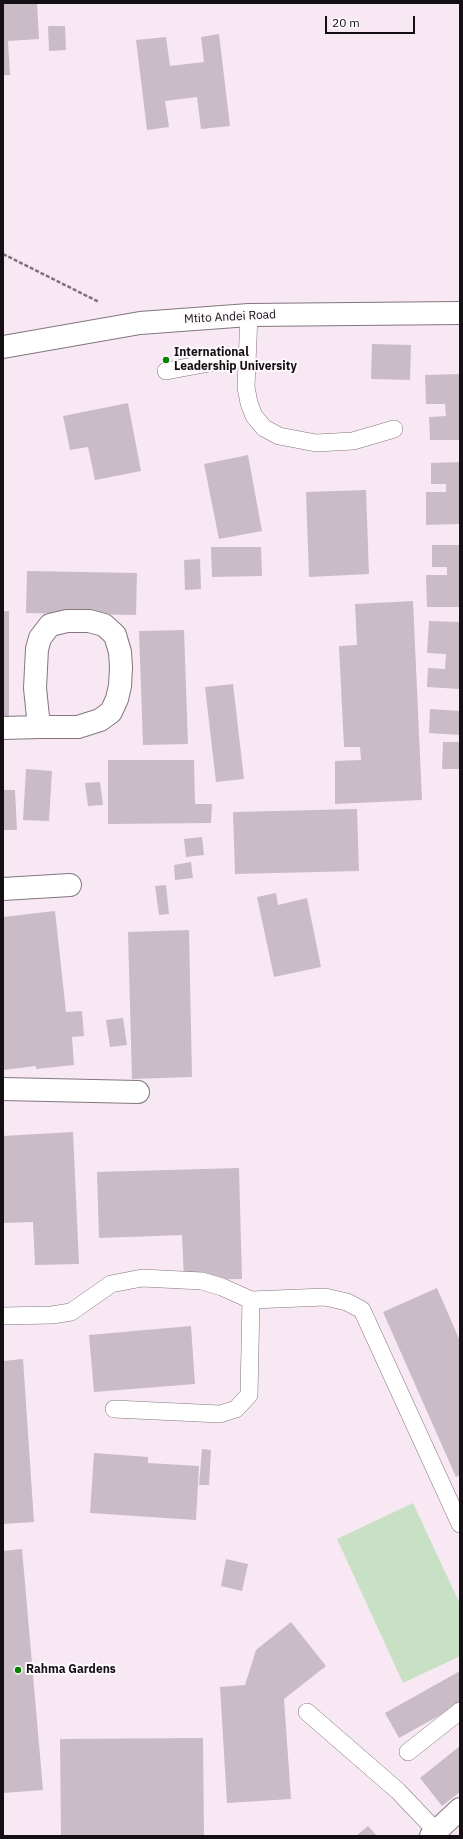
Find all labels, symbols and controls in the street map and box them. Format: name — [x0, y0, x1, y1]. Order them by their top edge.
scale bar — [327, 8, 417, 34]
text: 20 m — [332, 15, 360, 30]
street label: Mtito Andei Road — [184, 307, 276, 327]
place label: International Leadership University — [174, 346, 297, 374]
marker: International Leadership University — [161, 355, 171, 365]
place label: Rahma Gardens — [26, 1663, 116, 1677]
marker: Rahma Gardens — [13, 1665, 23, 1675]

